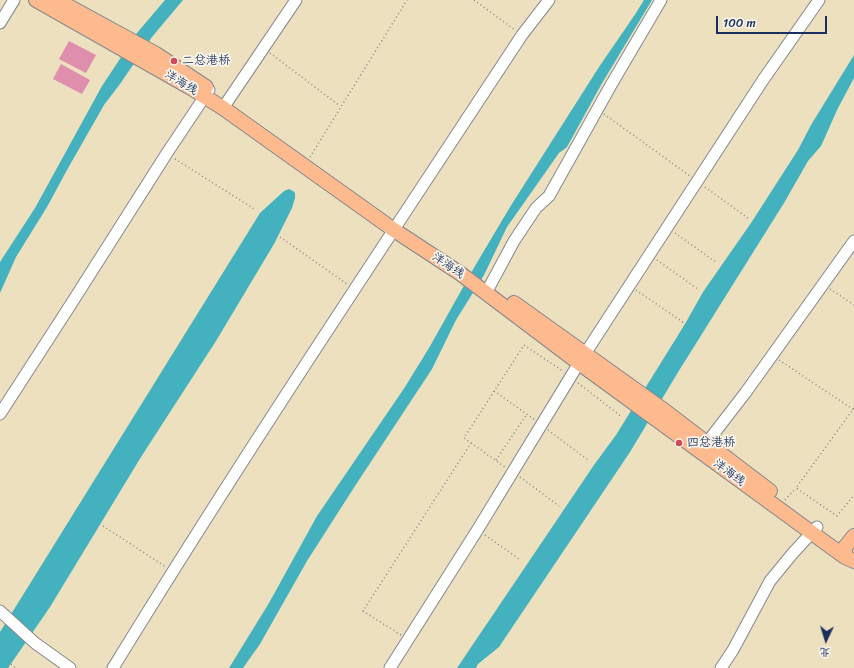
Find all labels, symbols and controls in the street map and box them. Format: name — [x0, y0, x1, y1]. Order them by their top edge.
scale bar — [718, 8, 829, 34]
text: 100 m — [723, 12, 756, 34]
place label: 二总港桥 — [182, 54, 230, 68]
marker: 二总港桥 — [169, 56, 179, 66]
street label: 洋海线 — [162, 68, 200, 98]
street label: 洋海线 — [429, 250, 467, 282]
place label: 四总港桥 — [687, 436, 735, 450]
marker: 四总港桥 — [674, 438, 684, 448]
street label: 洋海线 — [710, 457, 748, 489]
north arrow — [806, 620, 846, 660]
text: 北 — [819, 643, 831, 662]

